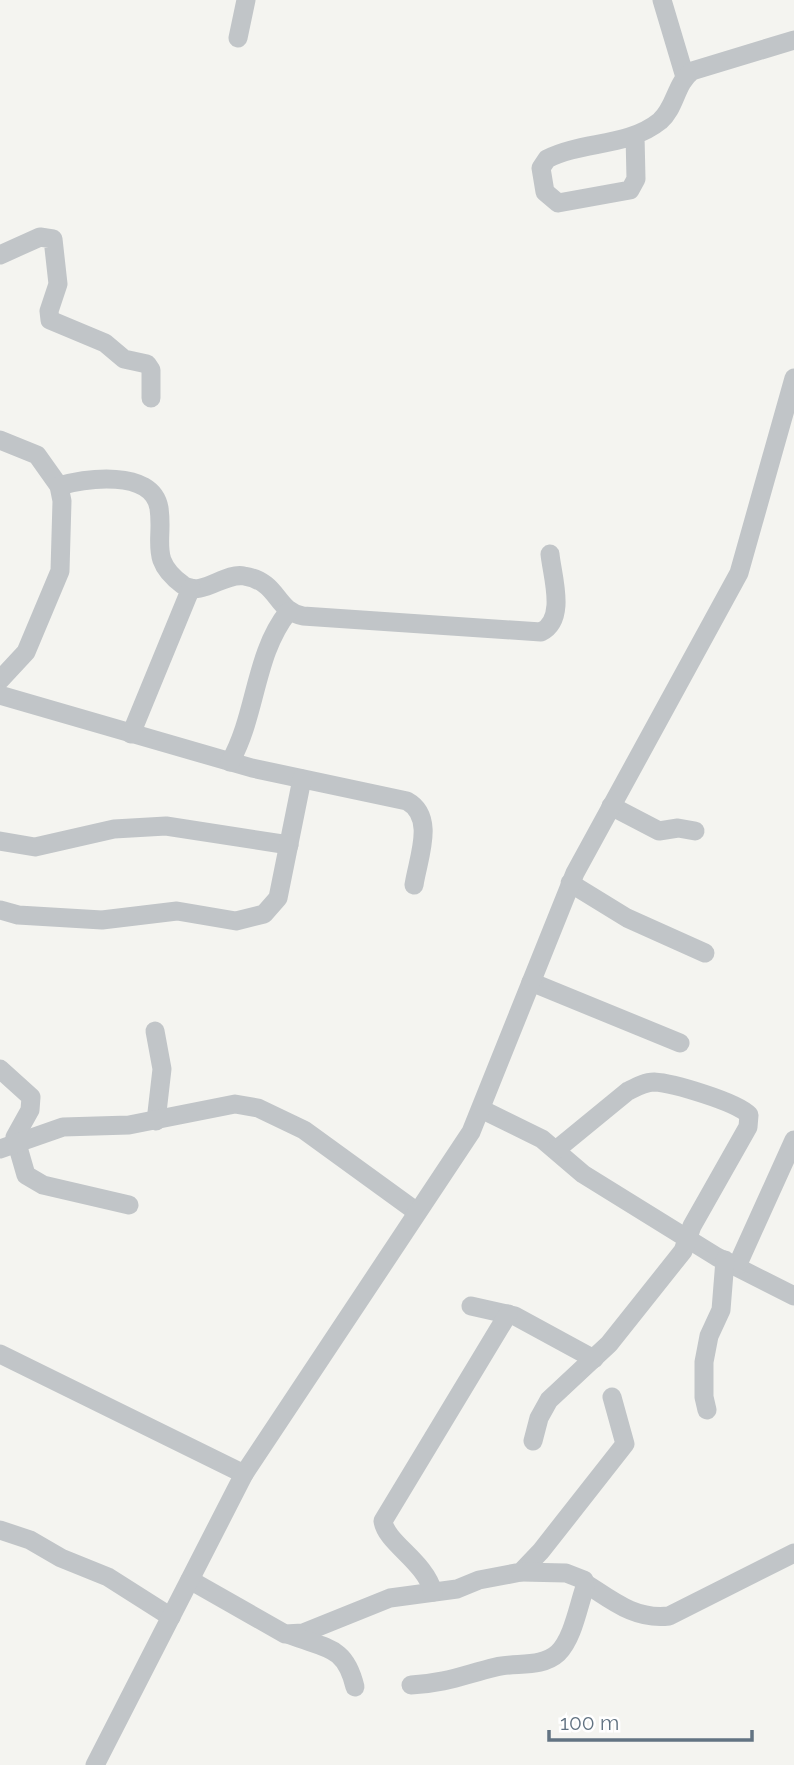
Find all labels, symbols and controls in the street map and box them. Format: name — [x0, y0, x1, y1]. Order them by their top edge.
scale bar — [549, 1698, 752, 1742]
text: 100 m — [560, 1710, 619, 1735]

